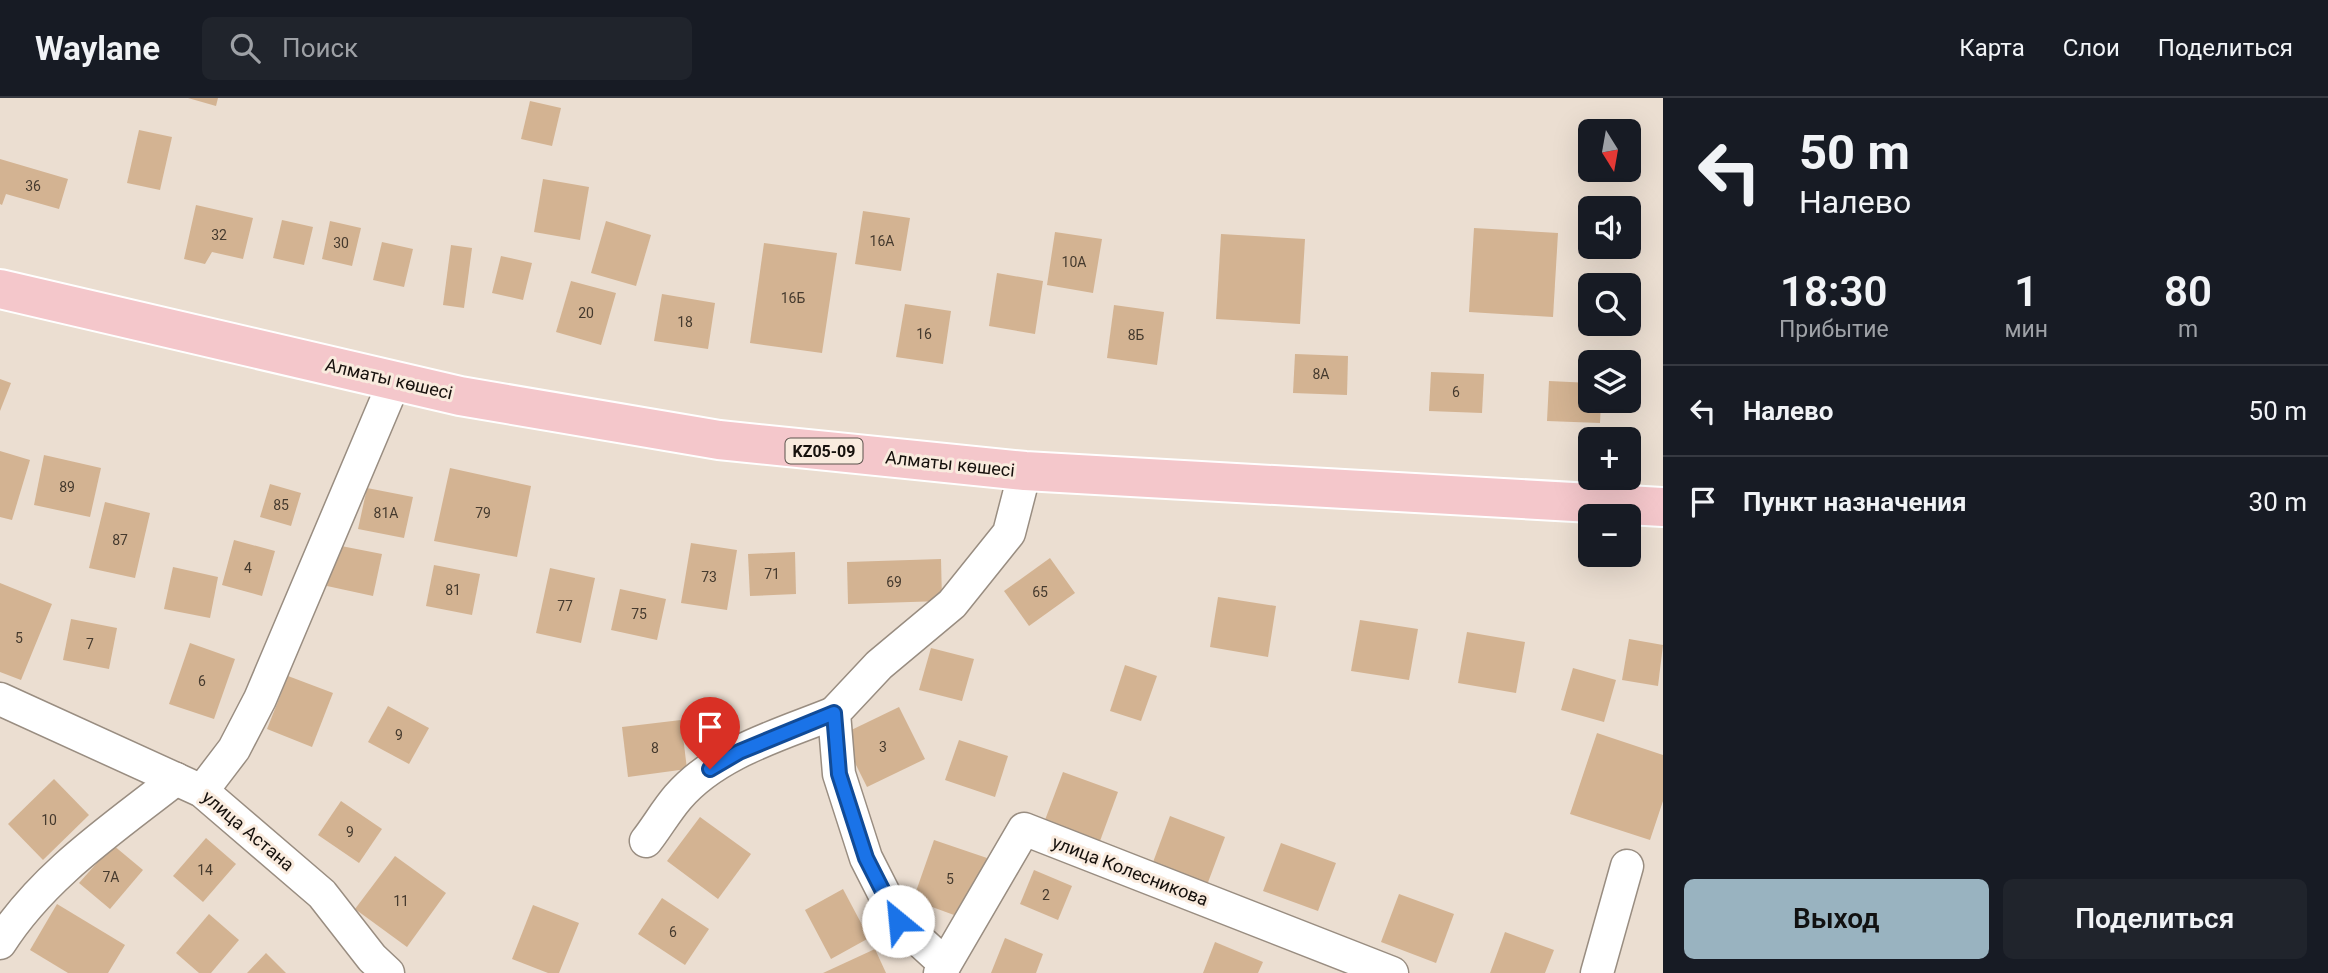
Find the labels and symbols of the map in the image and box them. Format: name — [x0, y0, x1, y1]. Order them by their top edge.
north arrow — [1578, 119, 1642, 182]
house number: 36 — [25, 178, 41, 194]
house number: 32 — [211, 227, 227, 243]
house number: 16А — [870, 233, 894, 249]
house number: 30 — [333, 235, 349, 251]
house number: 10А — [1062, 254, 1086, 270]
house number: 16Б — [781, 290, 805, 306]
house number: 20 — [578, 305, 594, 321]
house number: 18 — [677, 314, 693, 330]
house number: 16 — [916, 326, 932, 342]
house number: 8Б — [1128, 327, 1145, 343]
street label: Алматы көшесі — [323, 354, 455, 403]
house number: 8А — [1312, 366, 1330, 382]
house number: 6 — [1452, 384, 1460, 400]
road number: KZ05-09 — [786, 438, 862, 464]
street label: Алматы көшесі — [884, 446, 1016, 481]
house number: 89 — [59, 479, 75, 495]
house number: 85 — [273, 497, 289, 513]
house number: 81А — [374, 505, 398, 521]
house number: 79 — [475, 505, 491, 521]
house number: 87 — [112, 532, 128, 548]
house number: 4 — [244, 560, 252, 576]
house number: 71 — [764, 566, 780, 582]
house number: 73 — [701, 569, 717, 585]
house number: 69 — [886, 574, 902, 590]
house number: 81 — [445, 582, 461, 598]
house number: 65 — [1032, 584, 1048, 600]
house number: 77 — [557, 598, 573, 614]
house number: 75 — [631, 606, 647, 622]
house number: 5 — [15, 630, 23, 646]
house number: 7 — [86, 636, 94, 652]
house number: 6 — [198, 673, 206, 689]
pin — [680, 697, 740, 769]
house number: 9 — [395, 727, 403, 743]
house number: 3 — [879, 739, 887, 755]
house number: 8 — [651, 740, 659, 756]
street label: улица Астана — [198, 786, 299, 875]
house number: 10 — [41, 812, 57, 828]
house number: 9 — [346, 824, 354, 840]
street label: улица Колесникова — [1049, 831, 1211, 910]
house number: 14 — [197, 862, 213, 878]
house number: 7А — [102, 869, 120, 885]
house number: 5 — [946, 871, 954, 887]
position arrow — [861, 884, 935, 958]
house number: 2 — [1042, 887, 1050, 903]
house number: 11 — [393, 893, 409, 909]
house number: 6 — [669, 924, 677, 940]

